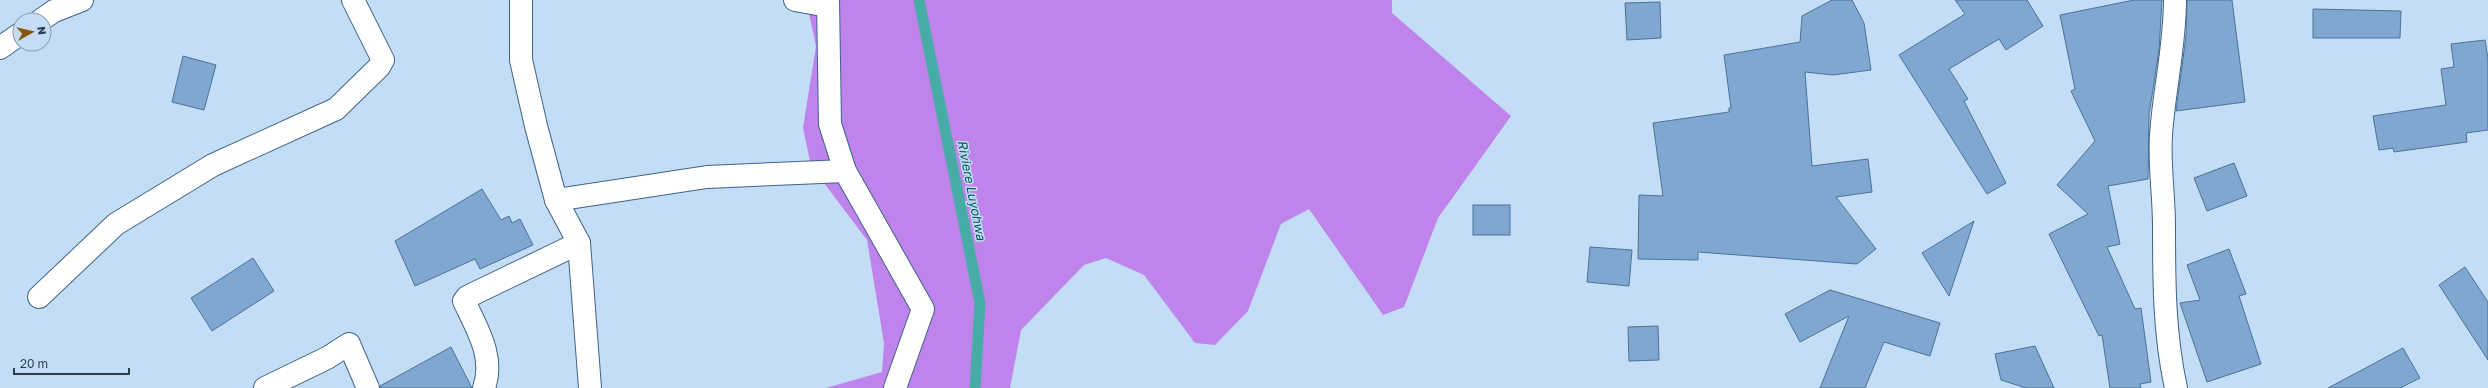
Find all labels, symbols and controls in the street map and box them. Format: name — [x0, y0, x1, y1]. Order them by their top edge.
north arrow — [12, 12, 52, 52]
text: N — [35, 25, 49, 36]
water label: Riviere Luyohwa — [954, 139, 990, 242]
scale bar — [14, 350, 129, 376]
text: 20 m — [20, 356, 48, 371]

